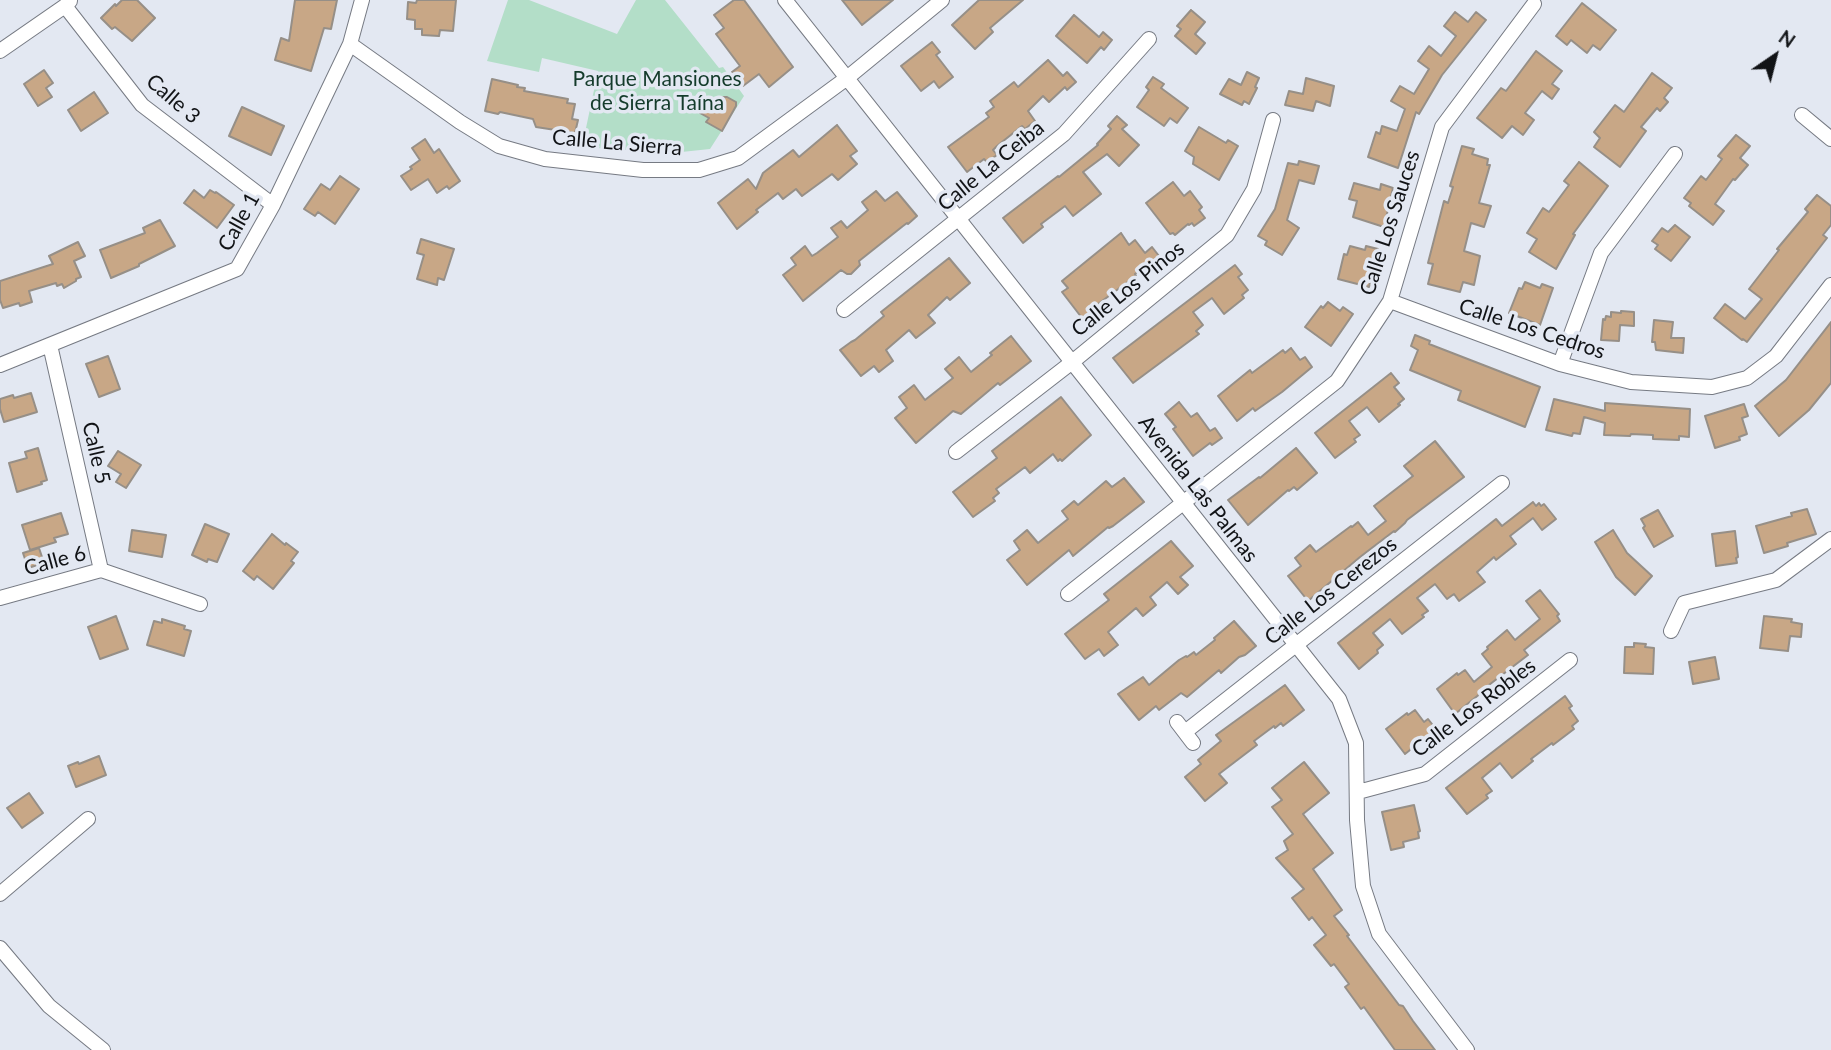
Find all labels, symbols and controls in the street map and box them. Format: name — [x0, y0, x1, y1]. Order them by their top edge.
north arrow — [1740, 21, 1810, 91]
text: N — [1775, 25, 1800, 52]
park label: Parque Mansiones de Sierra Taína — [572, 66, 742, 116]
street label: Calle 3 — [141, 69, 205, 129]
street label: Calle La Ceiba — [933, 115, 1049, 217]
street label: Calle La Sierra — [551, 125, 683, 161]
street label: Calle Los Sauces — [1355, 147, 1425, 299]
street label: Calle 1 — [213, 188, 265, 256]
street label: Calle Los Pinos — [1067, 236, 1189, 342]
street label: Calle Los Cedros — [1456, 294, 1608, 364]
street label: Avenida Las Palmas — [1133, 411, 1263, 567]
street label: Calle 5 — [77, 419, 115, 487]
street label: Calle Los Cerezos — [1260, 532, 1402, 650]
street label: Calle 6 — [21, 541, 89, 581]
street label: Calle Los Robles — [1407, 653, 1541, 763]

